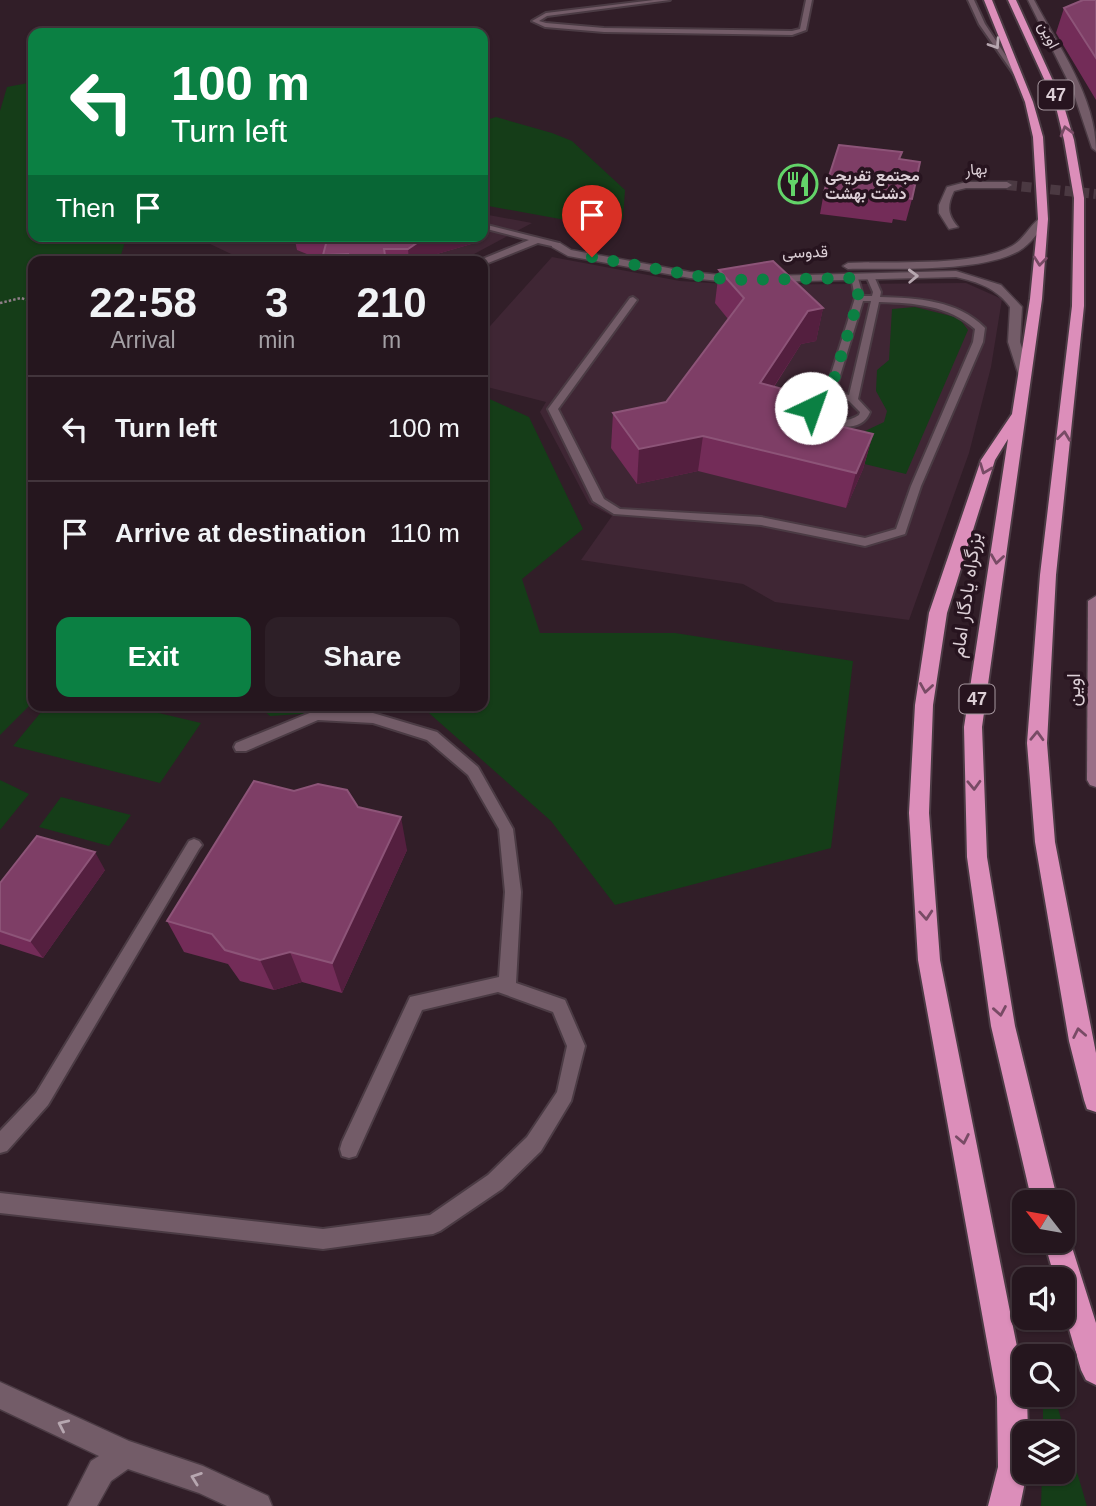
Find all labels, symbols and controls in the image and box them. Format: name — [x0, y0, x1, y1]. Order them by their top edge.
street label: اوین — [1033, 19, 1063, 52]
one-way arrow — [987, 36, 999, 49]
icon: left — [56, 56, 147, 147]
text: 100 m — [171, 56, 310, 110]
road number: 47 — [1038, 80, 1074, 110]
text: Turn left — [171, 113, 287, 149]
one-way arrow — [1060, 125, 1074, 137]
street label: بهار — [963, 160, 988, 181]
restaurant icon: مجتمع تفریحی دشت بهشت — [777, 163, 819, 205]
place label: مجتمع تفریحی دشت بهشت — [825, 167, 920, 204]
pin — [562, 185, 622, 257]
icon: arrive — [129, 189, 167, 227]
text: Then — [56, 193, 115, 223]
icon: arrive — [573, 196, 611, 234]
street label: قدوسی — [782, 243, 828, 263]
one-way arrow — [1033, 256, 1048, 267]
one-way arrow — [908, 268, 919, 283]
text: 22:58 — [89, 279, 197, 326]
text: 3 — [265, 279, 288, 326]
text: 210 — [357, 279, 427, 326]
text: Arrival — [110, 327, 176, 353]
text: min — [258, 327, 295, 353]
text: m — [382, 327, 401, 353]
position arrow — [774, 371, 848, 445]
icon: left — [56, 410, 94, 448]
text: Turn left — [115, 413, 217, 443]
text: 100 m — [388, 413, 460, 443]
one-way arrow — [1056, 430, 1071, 442]
one-way arrow — [979, 462, 993, 474]
icon: arrive — [56, 515, 94, 553]
text: Arrive at destination — [115, 518, 366, 548]
text: 110 m — [390, 518, 460, 548]
street label: بزرگراه یادگار امام — [947, 531, 987, 659]
one-way arrow — [990, 553, 1005, 565]
button: Exit — [56, 617, 251, 697]
button: Share — [265, 617, 460, 697]
street label: اوین — [1063, 673, 1085, 707]
one-way arrow — [919, 682, 934, 694]
road number: 47 — [960, 684, 995, 714]
one-way arrow — [1030, 730, 1045, 741]
one-way arrow — [967, 780, 982, 791]
one-way arrow — [918, 909, 933, 920]
one-way arrow — [992, 1005, 1007, 1017]
one-way arrow — [1073, 1027, 1088, 1039]
one-way arrow — [954, 1133, 969, 1145]
north arrow — [1012, 1190, 1074, 1253]
map controls — [1012, 1190, 1075, 1484]
button: sound — [1012, 1267, 1075, 1330]
button: search — [1012, 1344, 1075, 1407]
one-way arrow — [58, 1419, 70, 1433]
button: layers — [1012, 1421, 1075, 1484]
one-way arrow — [191, 1472, 203, 1486]

